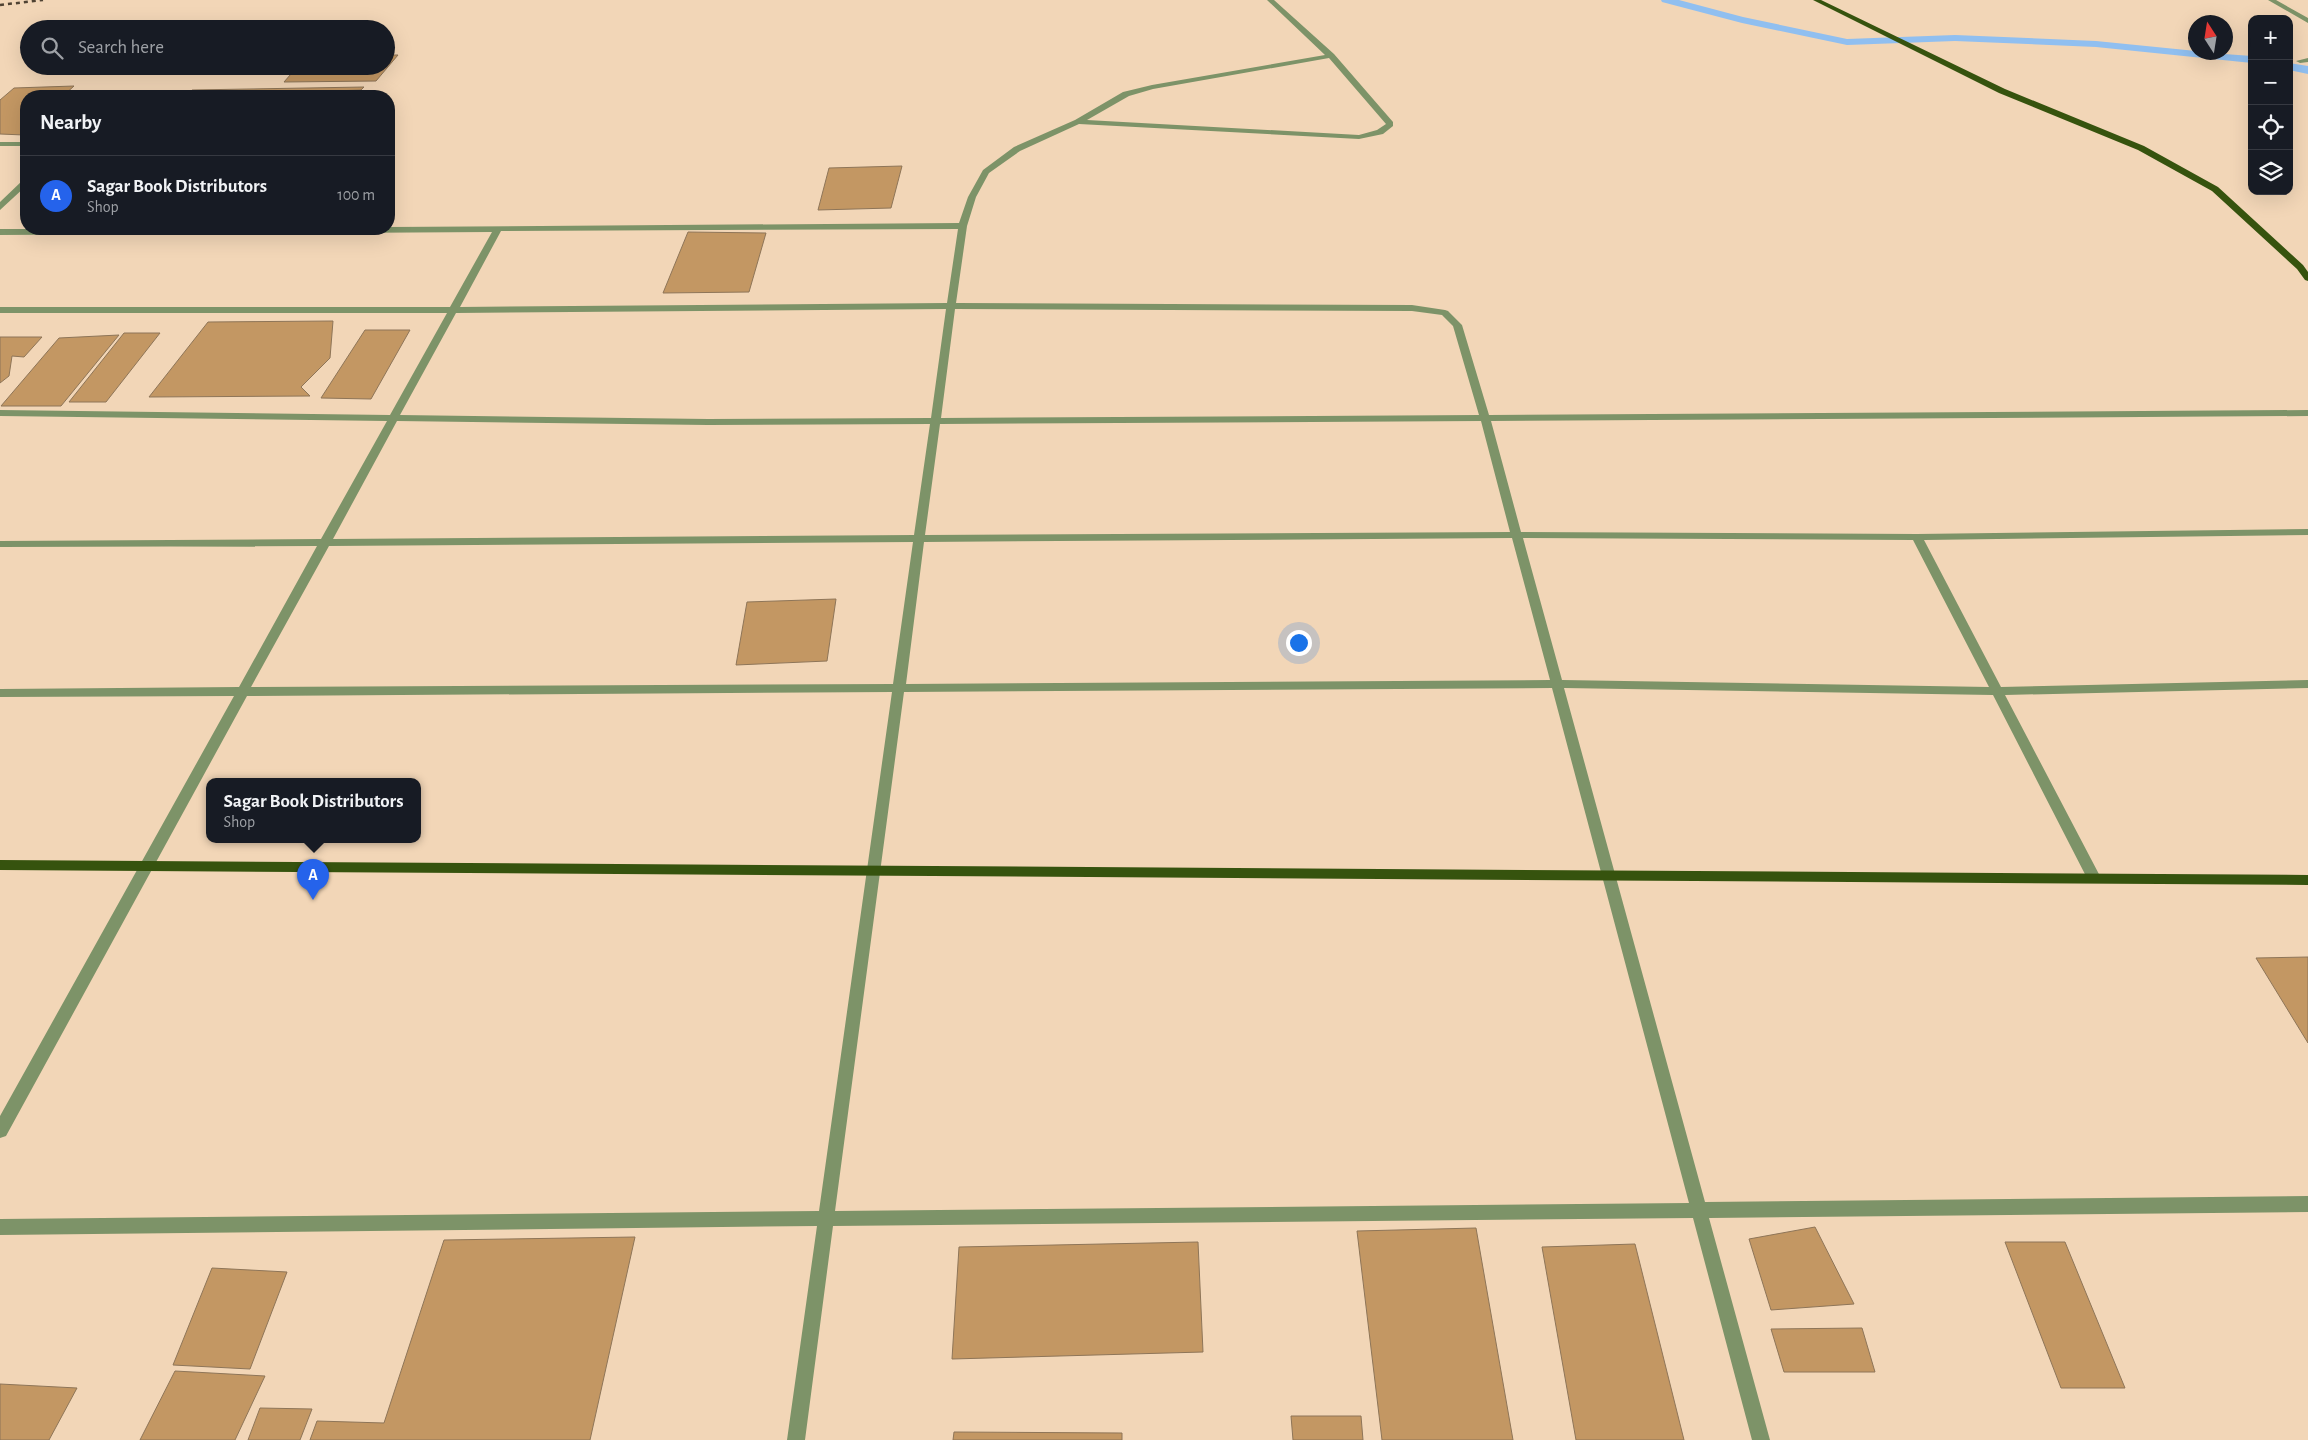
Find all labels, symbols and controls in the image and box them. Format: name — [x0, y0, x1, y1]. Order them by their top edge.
north arrow — [2188, 15, 2233, 60]
map controls — [2248, 15, 2293, 195]
button: + — [2248, 15, 2293, 60]
search box — [20, 20, 395, 75]
icon: search — [38, 34, 66, 62]
text: Search here — [78, 38, 164, 57]
button: − — [2248, 60, 2293, 105]
button: locate — [2248, 105, 2293, 150]
text: Nearby — [40, 112, 101, 133]
button: layers — [2248, 150, 2293, 195]
text: Sagar Book Distributors — [87, 177, 267, 196]
text: A — [51, 187, 61, 203]
text: 100 m — [337, 187, 375, 203]
text: Shop — [87, 199, 119, 215]
your location — [1286, 630, 1312, 656]
popup — [206, 778, 421, 843]
text: Sagar Book Distributors — [223, 792, 404, 811]
text: Shop — [223, 814, 255, 830]
pin: A — [297, 859, 329, 900]

